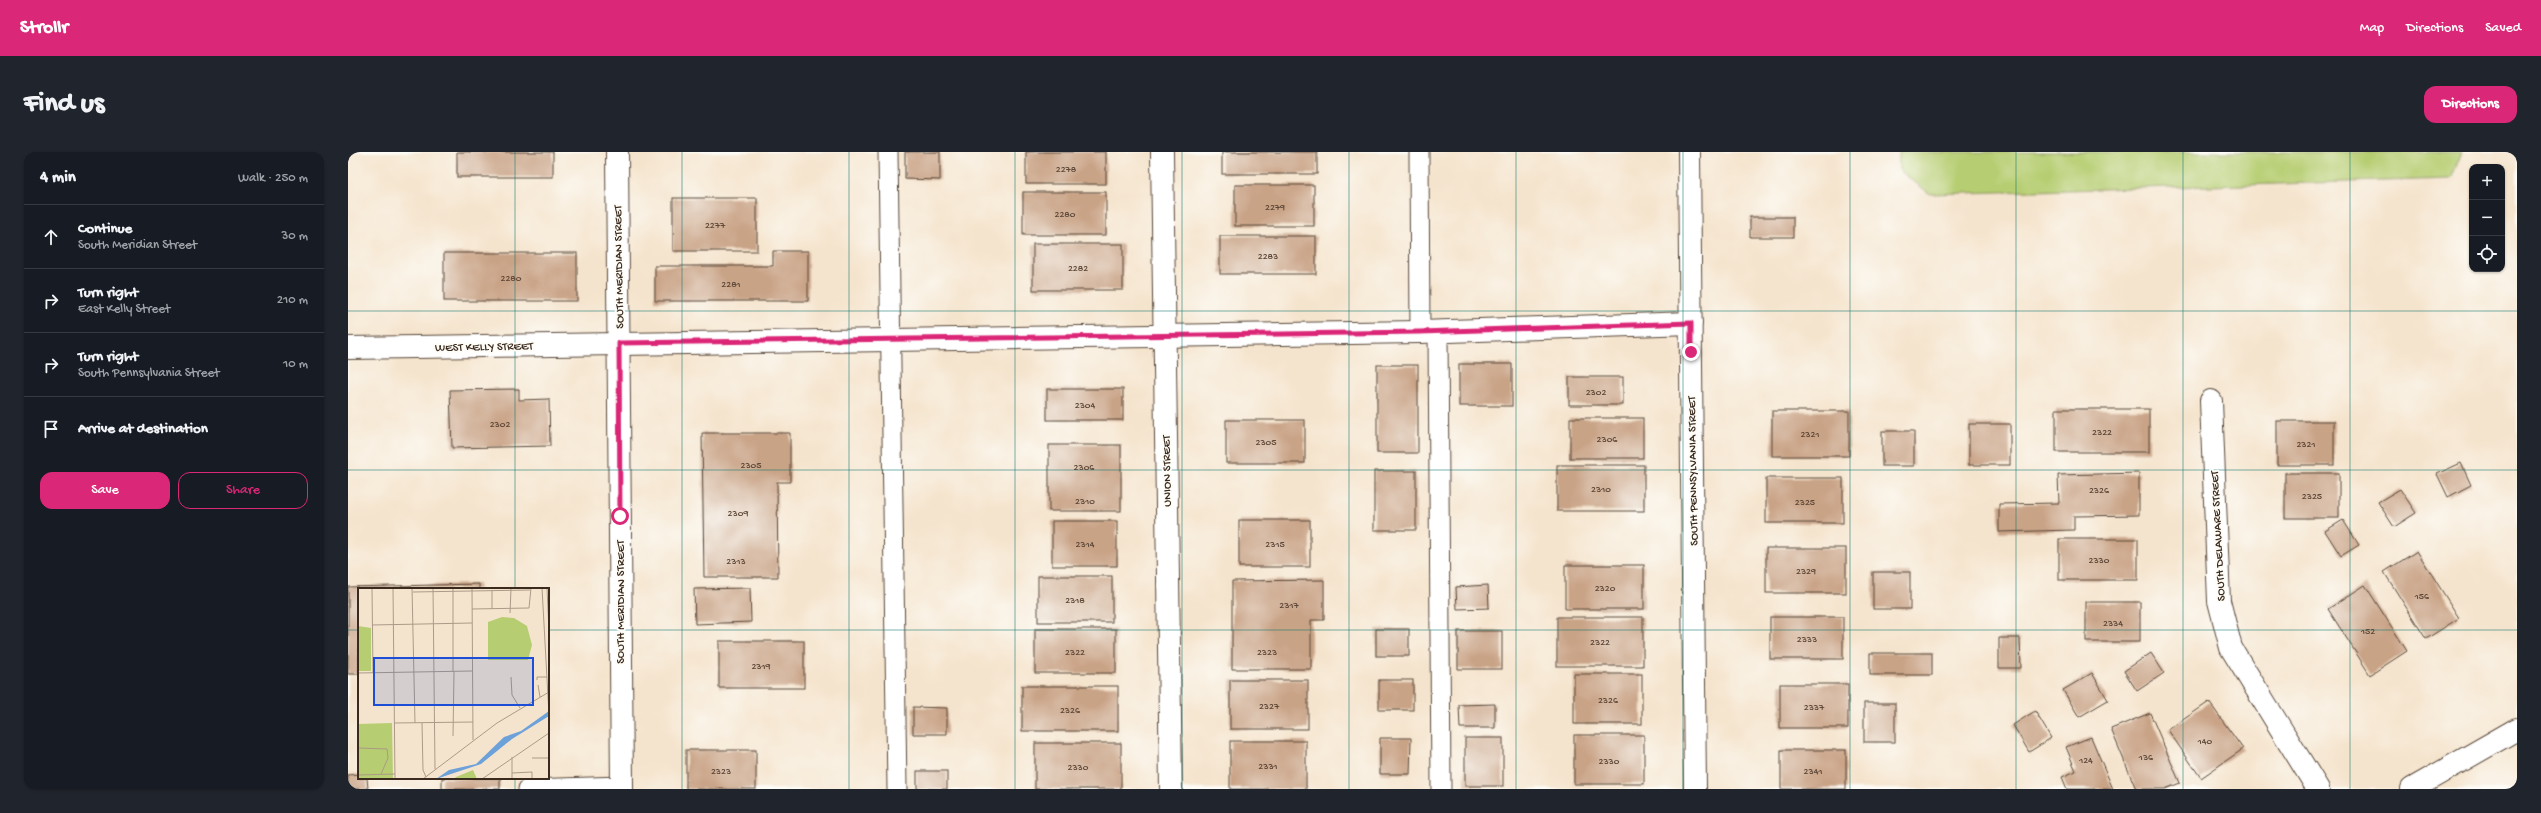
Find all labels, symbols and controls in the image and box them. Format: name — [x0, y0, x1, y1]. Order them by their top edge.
text: Strollr — [20, 17, 68, 40]
text: Map — [2360, 20, 2384, 37]
text: Directions — [2406, 20, 2463, 37]
text: Saved — [2485, 20, 2521, 37]
button: Directions — [2424, 86, 2517, 123]
text: Find us — [24, 88, 104, 121]
house number: 2278 — [1056, 164, 1077, 176]
map controls — [2469, 164, 2505, 272]
button: + — [2469, 164, 2505, 200]
text: 4 min — [40, 168, 76, 188]
text: Walk · 250 m — [238, 171, 308, 186]
button: − — [2469, 200, 2505, 236]
house number: 2279 — [1265, 202, 1285, 214]
street label: SOUTH MERIDIAN STREET — [612, 204, 628, 329]
house number: 2280 — [1055, 209, 1076, 221]
text: Continue — [78, 220, 132, 238]
house number: 2277 — [705, 220, 726, 232]
icon: ahead — [40, 226, 62, 248]
text: 30 m — [282, 229, 308, 244]
button: locate — [2469, 236, 2505, 272]
text: South Meridian Street — [78, 238, 197, 253]
house number: 2283 — [1258, 251, 1278, 263]
house number: 2282 — [1068, 263, 1088, 275]
house number: 2280 — [501, 273, 522, 285]
house number: 2281 — [721, 279, 741, 291]
text: Turn right — [78, 284, 138, 302]
icon: right — [40, 290, 62, 312]
text: 210 m — [277, 293, 308, 308]
text: East Kelly Street — [78, 302, 170, 317]
street label: WEST KELLY STREET — [435, 340, 535, 356]
route end — [1682, 343, 1700, 361]
text: Turn right — [78, 348, 138, 366]
icon: right — [40, 354, 62, 376]
text: 10 m — [283, 357, 308, 372]
text: South Pennsylvania Street — [78, 366, 219, 381]
house number: 2302 — [1586, 387, 1606, 399]
street label: SOUTH PENNSYLVANIA STREET — [1686, 395, 1702, 546]
house number: 2304 — [1075, 400, 1096, 412]
icon: arrive — [40, 418, 62, 440]
house number: 2302 — [490, 419, 510, 431]
text: Arrive at destination — [78, 420, 208, 438]
house number: 2322 — [2092, 427, 2112, 439]
house number: 2321 — [1800, 429, 1820, 441]
street label: UNION STREET — [1160, 434, 1176, 507]
house number: 2306 — [1597, 434, 1618, 446]
house number: 2305 — [1255, 437, 1277, 449]
house number: 2321 — [2296, 439, 2316, 451]
house number: 2305 — [740, 460, 762, 472]
house number: 2306 — [1074, 462, 1095, 474]
street label: SOUTH DELAWARE STREET — [2209, 469, 2229, 602]
button: Save — [40, 472, 170, 509]
button: Share — [178, 472, 308, 509]
house number: 2310 — [1591, 484, 1611, 496]
house number: 2326 — [2089, 485, 2110, 497]
house number: 2325 — [2302, 491, 2322, 503]
house number: 2310 — [1075, 496, 1095, 508]
house number: 2325 — [1795, 497, 1815, 509]
route start — [611, 507, 629, 525]
house number: 2309 — [728, 508, 748, 520]
street label: SOUTH MERIDIAN STREET — [615, 539, 629, 664]
house number: 2314 — [1076, 539, 1095, 551]
house number: 2315 — [1265, 539, 1285, 551]
house number: 2330 — [2089, 555, 2110, 567]
house number: 2313 — [726, 556, 746, 568]
house number: 2329 — [1796, 566, 1816, 578]
house number: 2320 — [1595, 583, 1616, 595]
inset map — [358, 588, 549, 779]
house number: 156 — [2414, 591, 2430, 603]
house number: 2318 — [1065, 595, 1085, 607]
house number: 2317 — [1279, 600, 1299, 612]
house number: 2334 — [2103, 618, 2123, 630]
house number: 152 — [2360, 626, 2375, 638]
house number: 2333 — [1797, 634, 1817, 646]
house number: 2322 — [1590, 637, 1610, 649]
house number: 2322 — [1065, 647, 1085, 659]
house number: 2323 — [1257, 647, 1277, 659]
house number: 2319 — [751, 661, 771, 673]
house number: 2326 — [1598, 695, 1619, 707]
house number: 2327 — [1259, 701, 1280, 713]
house number: 2337 — [1804, 702, 1825, 714]
house number: 2326 — [1060, 705, 1081, 717]
house number: 140 — [2197, 736, 2213, 748]
house number: 136 — [2138, 752, 2154, 764]
house number: 124 — [2078, 755, 2093, 767]
house number: 2330 — [1599, 756, 1620, 768]
house number: 2331 — [1258, 761, 1278, 773]
house number: 2330 — [1068, 762, 1089, 774]
house number: 2323 — [711, 766, 731, 778]
house number: 2341 — [1804, 766, 1822, 778]

